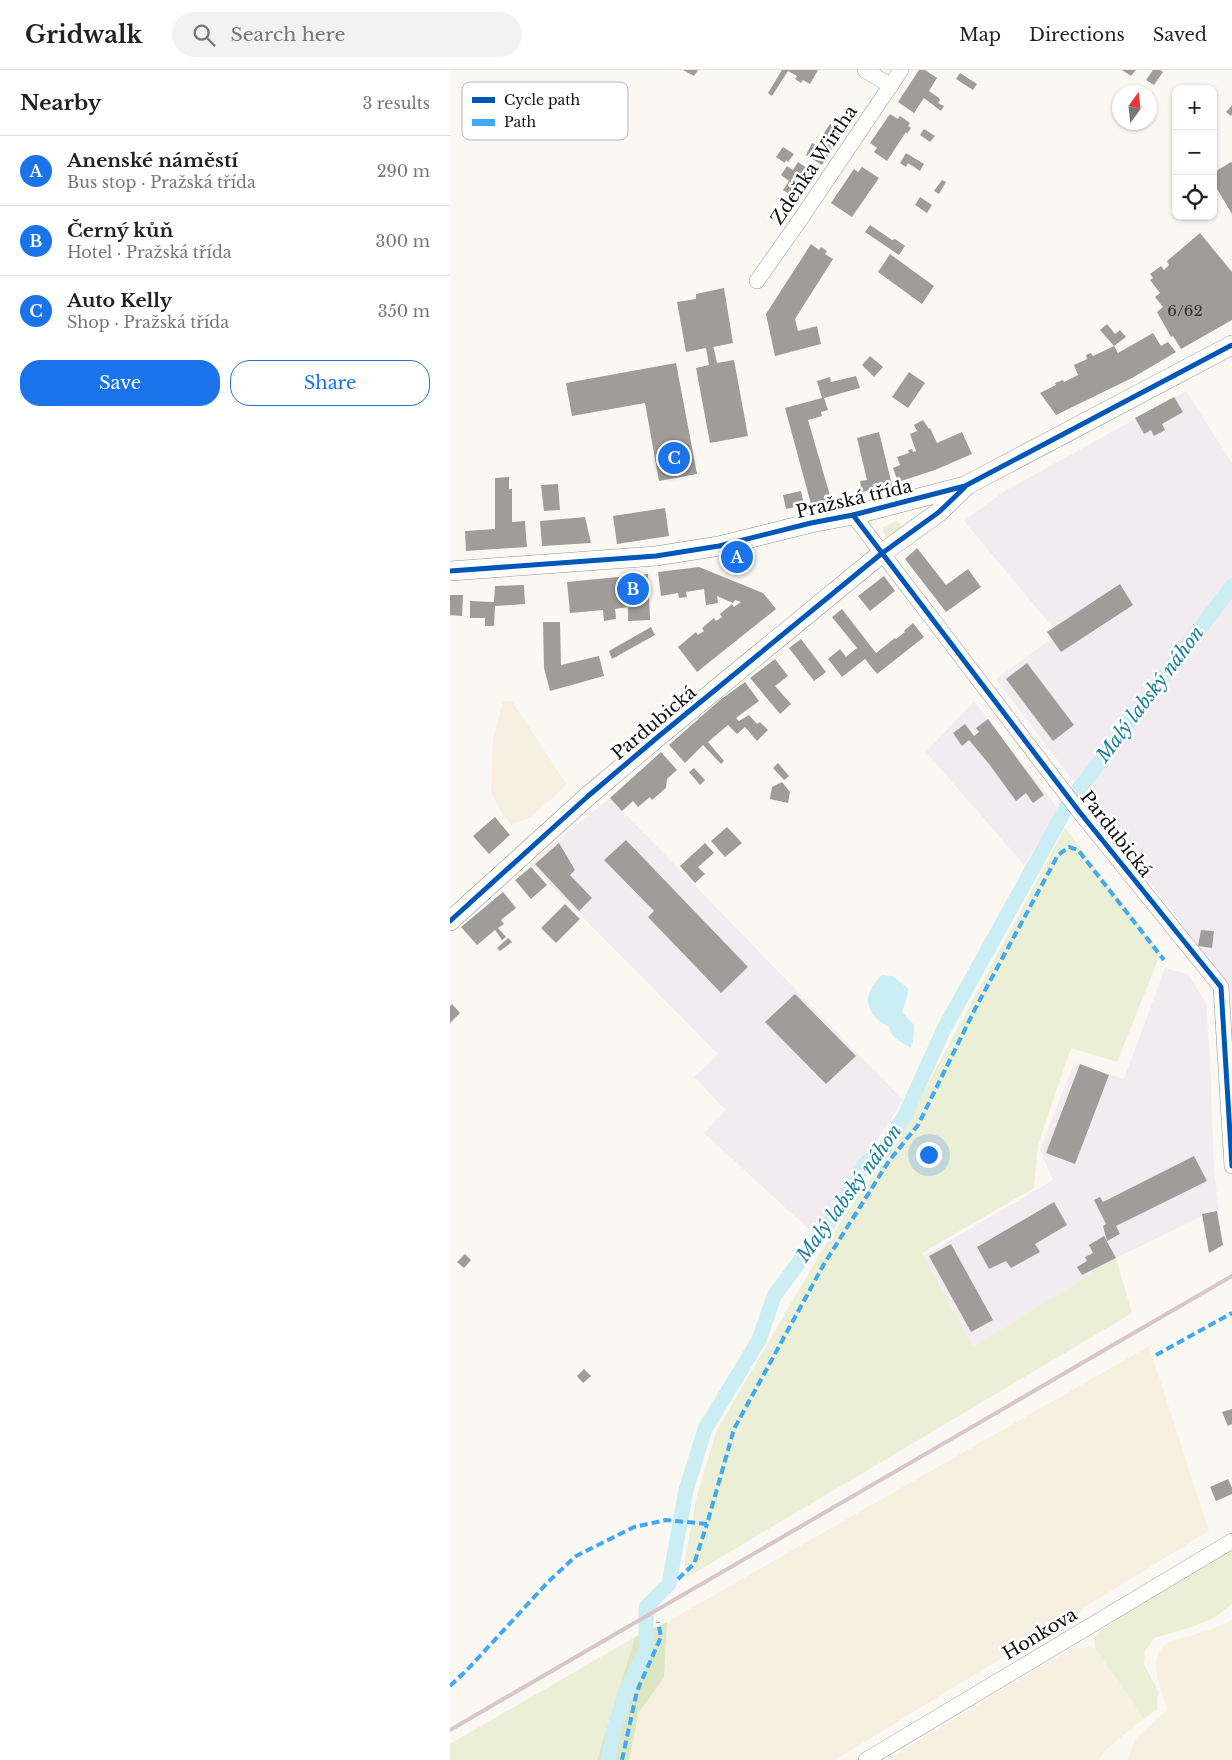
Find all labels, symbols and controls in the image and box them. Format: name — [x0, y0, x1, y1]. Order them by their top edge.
search box — [172, 12, 522, 57]
text: Gridwalk — [25, 20, 142, 49]
icon: search — [190, 21, 218, 49]
text: Search here — [230, 23, 345, 46]
text: Map — [959, 24, 1001, 46]
text: Directions — [1029, 24, 1125, 46]
text: Saved — [1153, 24, 1207, 46]
legend — [462, 82, 628, 140]
north arrow — [1112, 85, 1157, 130]
map controls — [1172, 85, 1217, 220]
button: + — [1172, 85, 1217, 130]
text: Nearby — [20, 90, 101, 116]
text: Cycle path — [504, 91, 581, 109]
text: 3 results — [362, 93, 430, 113]
street label: Zdeňka Wirtha — [766, 101, 862, 229]
text: Path — [504, 113, 536, 131]
button: − — [1172, 130, 1217, 175]
text: Anenské náměstí — [67, 149, 238, 172]
text: A — [30, 161, 42, 181]
text: 290 m — [377, 161, 430, 181]
text: Bus stop · Pražská třída — [67, 172, 256, 192]
button: locate — [1172, 175, 1217, 220]
text: Černý kůň — [67, 219, 173, 242]
text: B — [30, 231, 42, 251]
text: 300 m — [376, 231, 430, 251]
text: Hotel · Pražská třída — [67, 242, 232, 262]
text: Auto Kelly — [67, 289, 172, 312]
text: C — [29, 301, 43, 321]
text: 350 m — [378, 301, 430, 321]
house number: 6/62 — [1167, 301, 1203, 320]
text: Shop · Pražská třída — [67, 312, 229, 332]
button: Save — [20, 360, 220, 406]
button: Share — [230, 360, 430, 406]
pin: C — [658, 439, 690, 477]
street label: Pražská třída — [794, 475, 914, 523]
pin: A — [721, 538, 753, 576]
pin: B — [617, 570, 649, 608]
water label: Malý labský náhon — [1091, 622, 1209, 767]
street label: Pardubická — [607, 681, 701, 765]
street label: Pardubická — [1076, 787, 1157, 882]
water label: Malý labský náhon — [791, 1120, 907, 1267]
your location — [916, 1142, 942, 1168]
street label: Honkova — [999, 1603, 1081, 1665]

